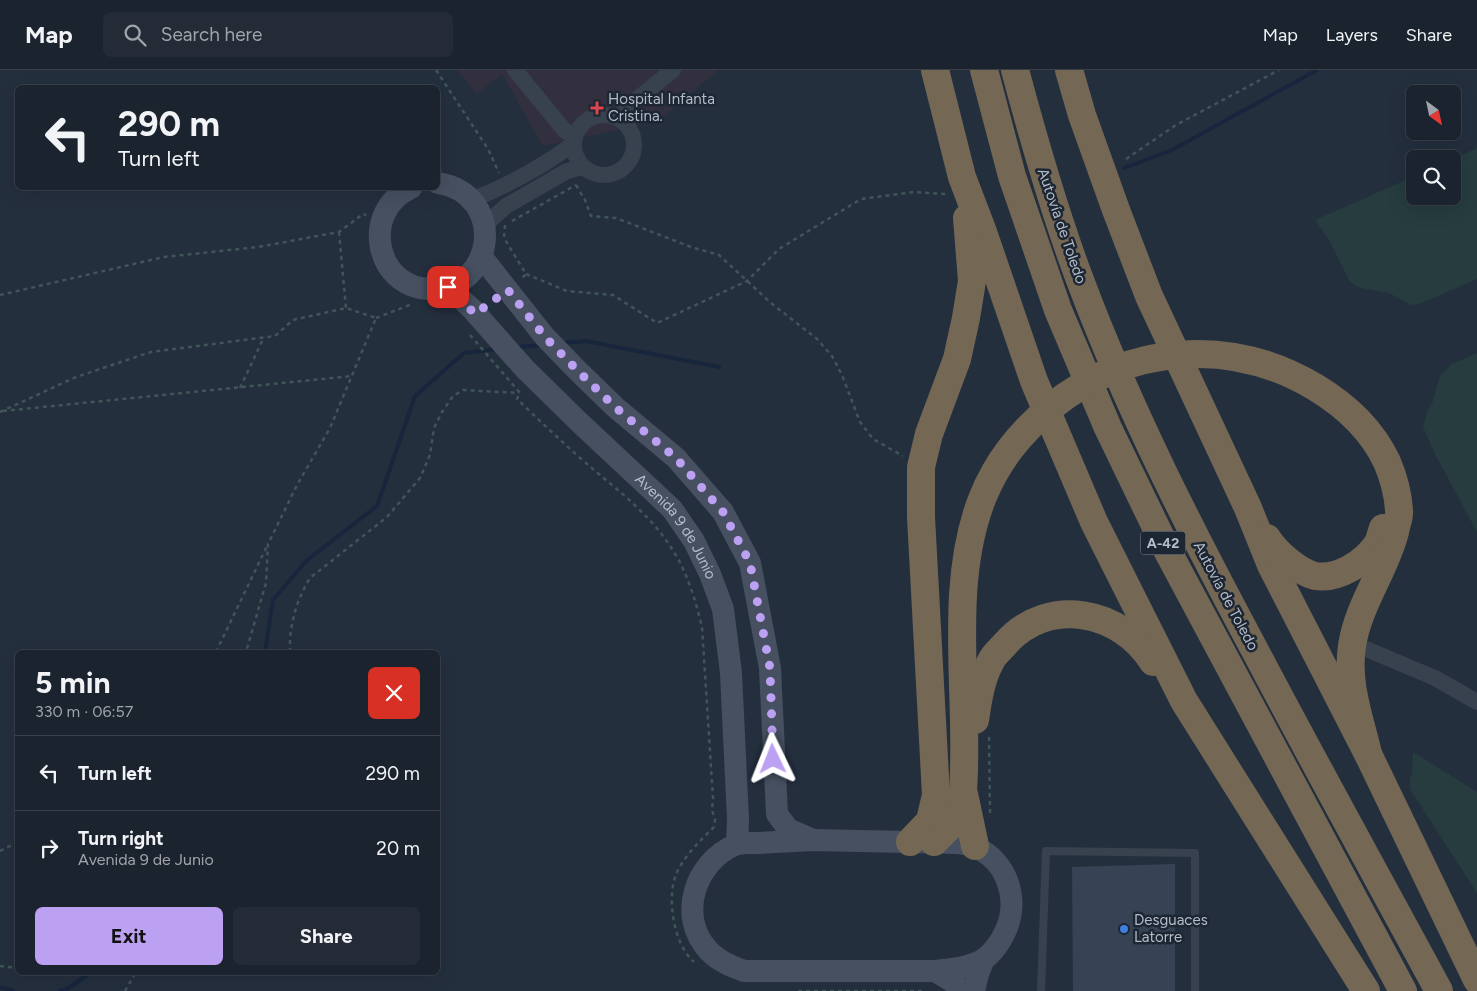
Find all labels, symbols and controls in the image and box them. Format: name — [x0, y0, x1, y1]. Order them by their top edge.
search box — [103, 12, 453, 57]
text: Map — [25, 20, 73, 49]
icon: search — [121, 21, 149, 49]
text: Search here — [161, 23, 262, 46]
text: Map — [1263, 24, 1298, 46]
text: Layers — [1326, 24, 1378, 46]
text: Share — [1406, 24, 1452, 46]
north arrow — [1406, 85, 1461, 140]
map controls — [1406, 85, 1461, 205]
place label: Hospital Infanta Cristina. — [608, 90, 715, 125]
marker: Hospital Infanta Cristina. — [590, 101, 604, 115]
text: 290 m — [118, 103, 220, 145]
icon: left — [35, 105, 100, 170]
text: Turn left — [118, 145, 200, 172]
button: search — [1406, 150, 1461, 205]
street label: Autovía de Toledo — [1034, 166, 1090, 286]
pin — [427, 266, 469, 308]
icon: arrive — [434, 273, 462, 301]
street label: Avenida 9 de Junio — [631, 470, 720, 582]
road number: A-42 — [1140, 532, 1186, 554]
street label: Autovía de Toledo — [1190, 538, 1262, 654]
text: 5 min — [35, 664, 111, 701]
button: close — [368, 667, 420, 719]
text: 330 m · 06:57 — [35, 702, 133, 721]
position arrow — [746, 732, 798, 784]
icon: left — [35, 759, 63, 787]
text: Turn left — [78, 762, 152, 785]
text: 290 m — [366, 762, 420, 785]
text: Turn right — [78, 827, 164, 850]
icon: right — [35, 834, 63, 862]
text: 20 m — [376, 837, 420, 860]
text: Avenida 9 de Junio — [78, 850, 214, 869]
button: Exit — [35, 907, 223, 965]
button: Share — [233, 907, 420, 965]
place label: Desguaces Latorre — [1134, 911, 1208, 946]
marker: Desguaces Latorre — [1118, 923, 1130, 935]

